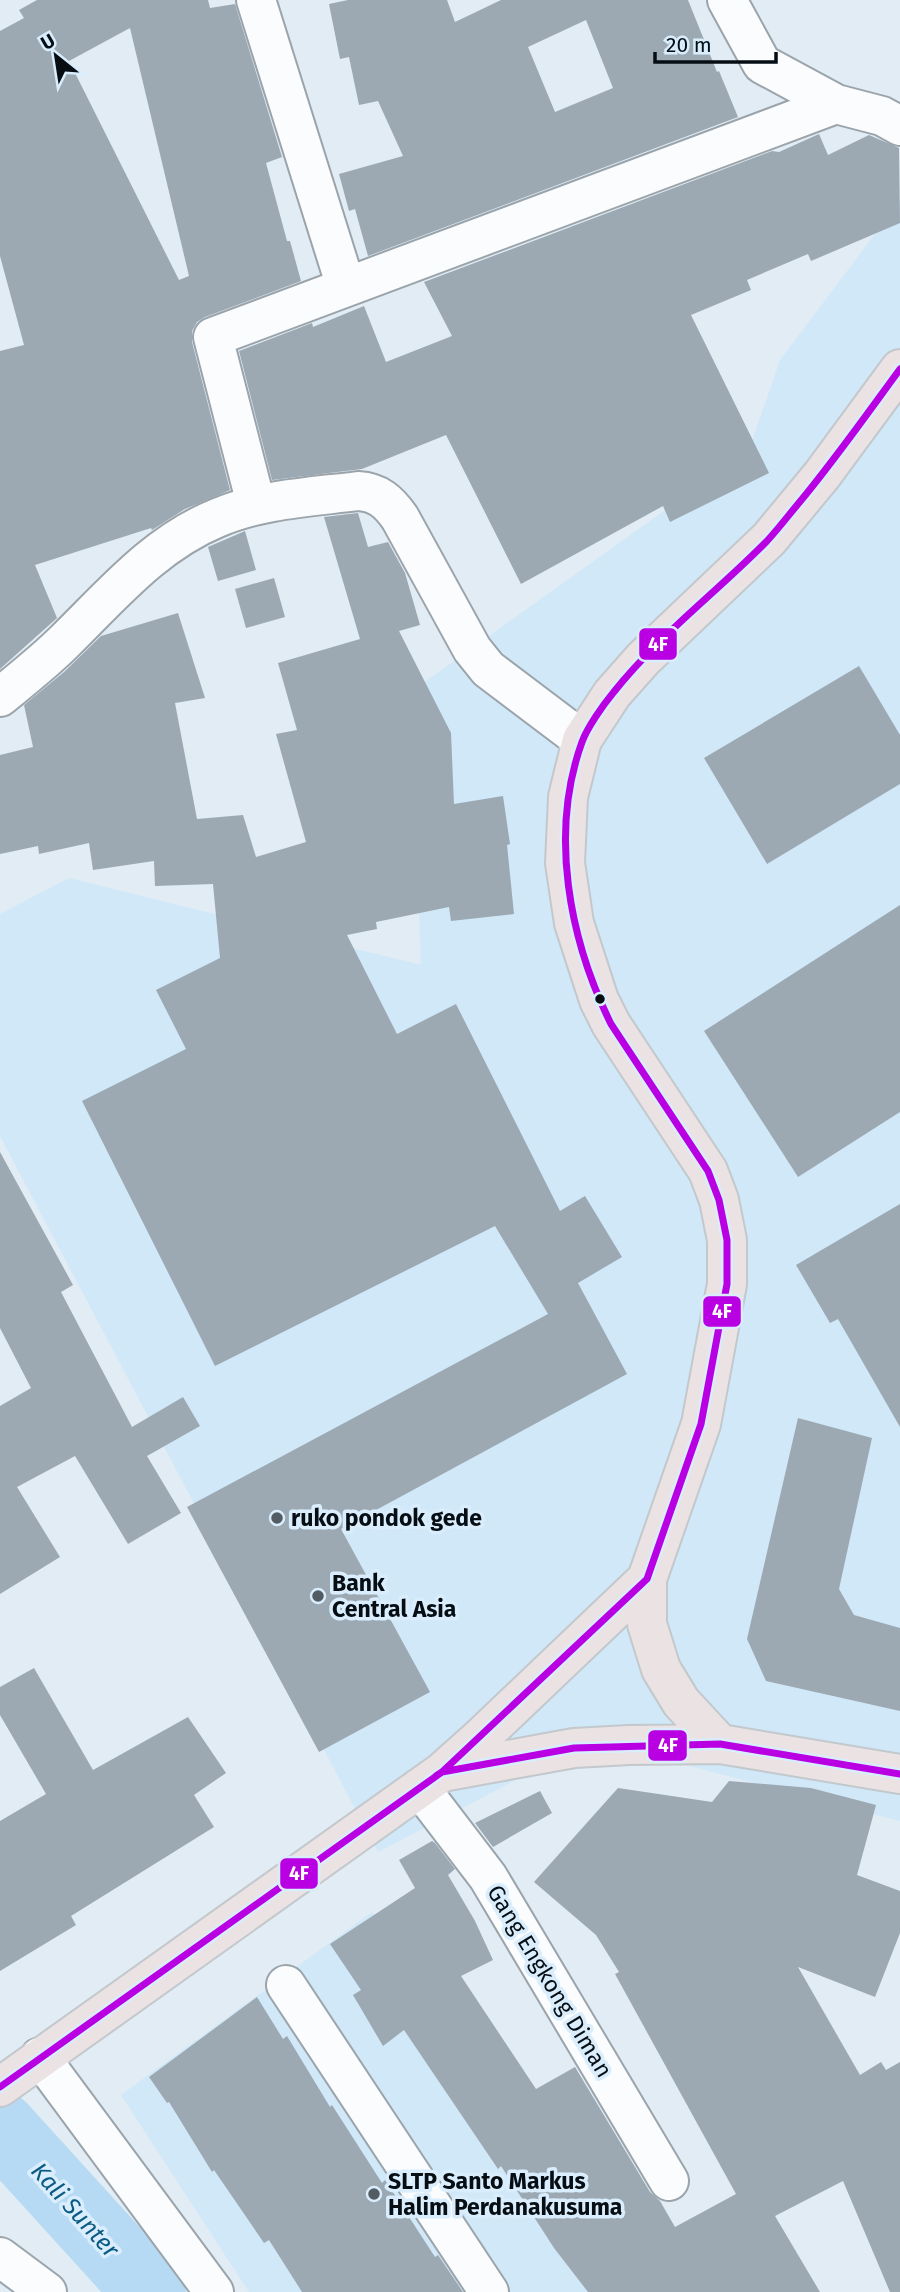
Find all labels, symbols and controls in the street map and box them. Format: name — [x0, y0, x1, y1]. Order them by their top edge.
north arrow — [21, 21, 91, 91]
scale bar — [655, 21, 776, 65]
text: U — [37, 29, 59, 55]
text: 20 m — [666, 32, 712, 58]
line badge: 4F — [638, 627, 678, 661]
text: 4F — [648, 633, 669, 656]
unlabelled marker — [593, 992, 607, 1006]
line badge: 4F — [702, 1295, 742, 1328]
text: 4F — [712, 1300, 733, 1323]
place label: ruko pondok gede — [291, 1504, 482, 1532]
marker: ruko pondok gede — [269, 1510, 285, 1526]
place label: Bank Central Asia — [332, 1569, 456, 1623]
marker: Bank Central Asia — [310, 1588, 326, 1604]
line badge: 4F — [647, 1729, 688, 1762]
text: 4F — [658, 1734, 679, 1757]
line badge: 4F — [279, 1857, 319, 1890]
text: 4F — [289, 1862, 310, 1885]
street label: Gang Engkong Diman — [481, 1880, 619, 2082]
water label: Kali Sunter — [25, 2157, 125, 2264]
place label: SLTP Santo Markus Halim Perdanakusuma — [388, 2167, 622, 2221]
marker: SLTP Santo Markus Halim Perdanakusuma — [366, 2186, 382, 2202]

